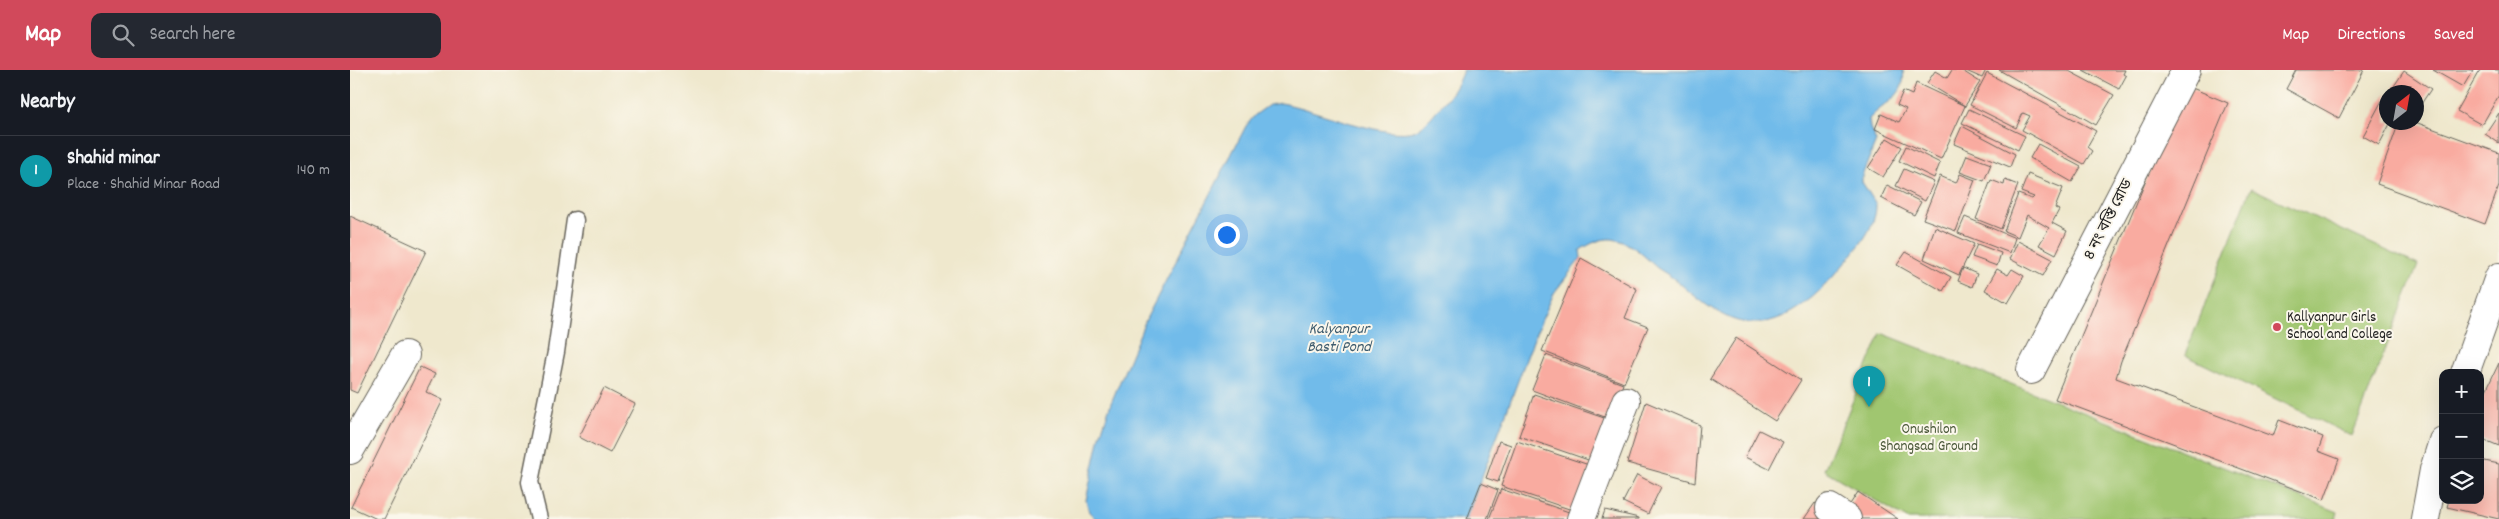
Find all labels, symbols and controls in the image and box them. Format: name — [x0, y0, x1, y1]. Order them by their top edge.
search box — [91, 13, 441, 58]
text: Map — [25, 18, 61, 52]
icon: search — [109, 21, 137, 49]
text: Search here — [149, 22, 235, 49]
text: Map — [2282, 23, 2309, 48]
text: Directions — [2337, 23, 2406, 48]
text: Saved — [2434, 23, 2474, 48]
north arrow — [2379, 85, 2424, 130]
text: Nearby — [20, 88, 75, 118]
text: Shahid minar — [67, 146, 160, 173]
text: 1 — [34, 159, 38, 182]
text: 140 m — [296, 159, 330, 182]
text: Place · Shahid Minar Road — [67, 173, 220, 196]
street label: ৪ নং বস্তি রোড — [2079, 175, 2139, 264]
your location — [1214, 222, 1240, 248]
place label: Kallyanpur Girls School and College — [2287, 307, 2393, 346]
water label: Kalyanpur Basti Pond — [1307, 318, 1373, 359]
marker: Kallyanpur Girls School and College — [2271, 321, 2283, 333]
pin: 1 — [1853, 366, 1885, 407]
map controls — [2439, 369, 2484, 504]
button: + — [2439, 369, 2484, 414]
button: − — [2439, 414, 2484, 459]
park label: Onushilon Shangsad Ground — [1880, 419, 1978, 458]
button: layers — [2439, 459, 2484, 504]

